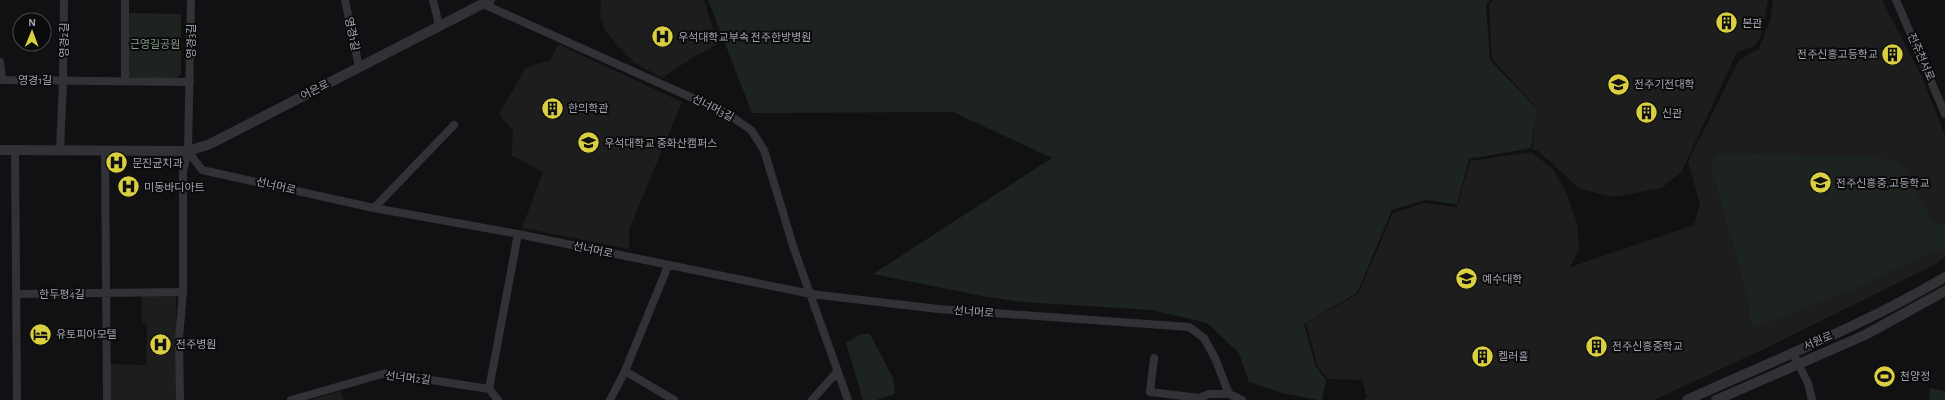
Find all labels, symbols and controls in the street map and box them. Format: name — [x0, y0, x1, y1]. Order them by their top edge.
building icon: 본관 — [1713, 10, 1739, 36]
north arrow — [12, 12, 52, 52]
street label: 영경1길 — [343, 16, 361, 52]
text: N — [28, 17, 36, 28]
place label: 본관 — [1742, 18, 1762, 29]
street label: 영경2길 — [59, 22, 70, 58]
street label: 영경3길 — [186, 24, 197, 58]
hospital icon: 우석대학교부속 전주한방병원 — [650, 24, 676, 50]
place label: 우석대학교부속 전주한방병원 — [678, 31, 811, 43]
street label: 전주천서로 — [1906, 31, 1937, 82]
park label: 근영길공원 — [130, 39, 180, 50]
building icon: 전주신흥고등학교 — [1880, 41, 1906, 67]
place label: 전주신흥고등학교 — [1797, 48, 1878, 60]
school or university icon: 전주기전대학 — [1606, 71, 1632, 97]
street label: 영경1길 — [18, 75, 52, 86]
street label: 어은로 — [299, 78, 331, 102]
place label: 전주기전대학 — [1634, 78, 1695, 90]
street label: 선너머3길 — [690, 93, 736, 123]
building icon: 한의학관 — [539, 95, 565, 121]
building icon: 신관 — [1633, 100, 1659, 126]
place label: 한의학관 — [568, 102, 608, 114]
place label: 신관 — [1662, 108, 1682, 119]
school or university icon: 우석대학교 중화산캠퍼스 — [576, 130, 602, 156]
place label: 우석대학교 중화산캠퍼스 — [604, 137, 717, 149]
hospital icon: 문진균치과 — [104, 150, 130, 176]
place label: 문진균치과 — [132, 158, 183, 169]
school or university icon: 전주신흥중,고등학교 — [1807, 170, 1833, 196]
hospital icon: 미동바디아트 — [115, 174, 141, 200]
street label: 선너머로 — [255, 176, 297, 196]
place label: 전주신흥중,고등학교 — [1836, 177, 1930, 189]
place label: 미동바디아트 — [144, 182, 205, 193]
street label: 선너머로 — [572, 240, 614, 260]
school or university icon: 예수대학 — [1454, 266, 1480, 292]
place label: 예수대학 — [1482, 273, 1522, 285]
street label: 한두평4길 — [39, 289, 85, 300]
street label: 선너머로 — [953, 305, 995, 319]
hotel icon: 유토피아모텔 — [28, 321, 54, 347]
place label: 유토피아모텔 — [56, 329, 117, 340]
street label: 서원로 — [1802, 330, 1834, 352]
hospital icon: 전주병원 — [148, 331, 174, 357]
building icon: 전주신흥중학교 — [1584, 333, 1610, 359]
place label: 전주병원 — [176, 339, 216, 350]
place label: 전주신흥중학교 — [1612, 340, 1683, 352]
building icon: 켈러홀 — [1469, 343, 1495, 369]
place label: 켈러홀 — [1498, 351, 1528, 362]
sports icon: 천양정 — [1872, 363, 1898, 389]
street label: 선너머2길 — [385, 370, 431, 386]
place label: 천양정 — [1900, 370, 1930, 382]

